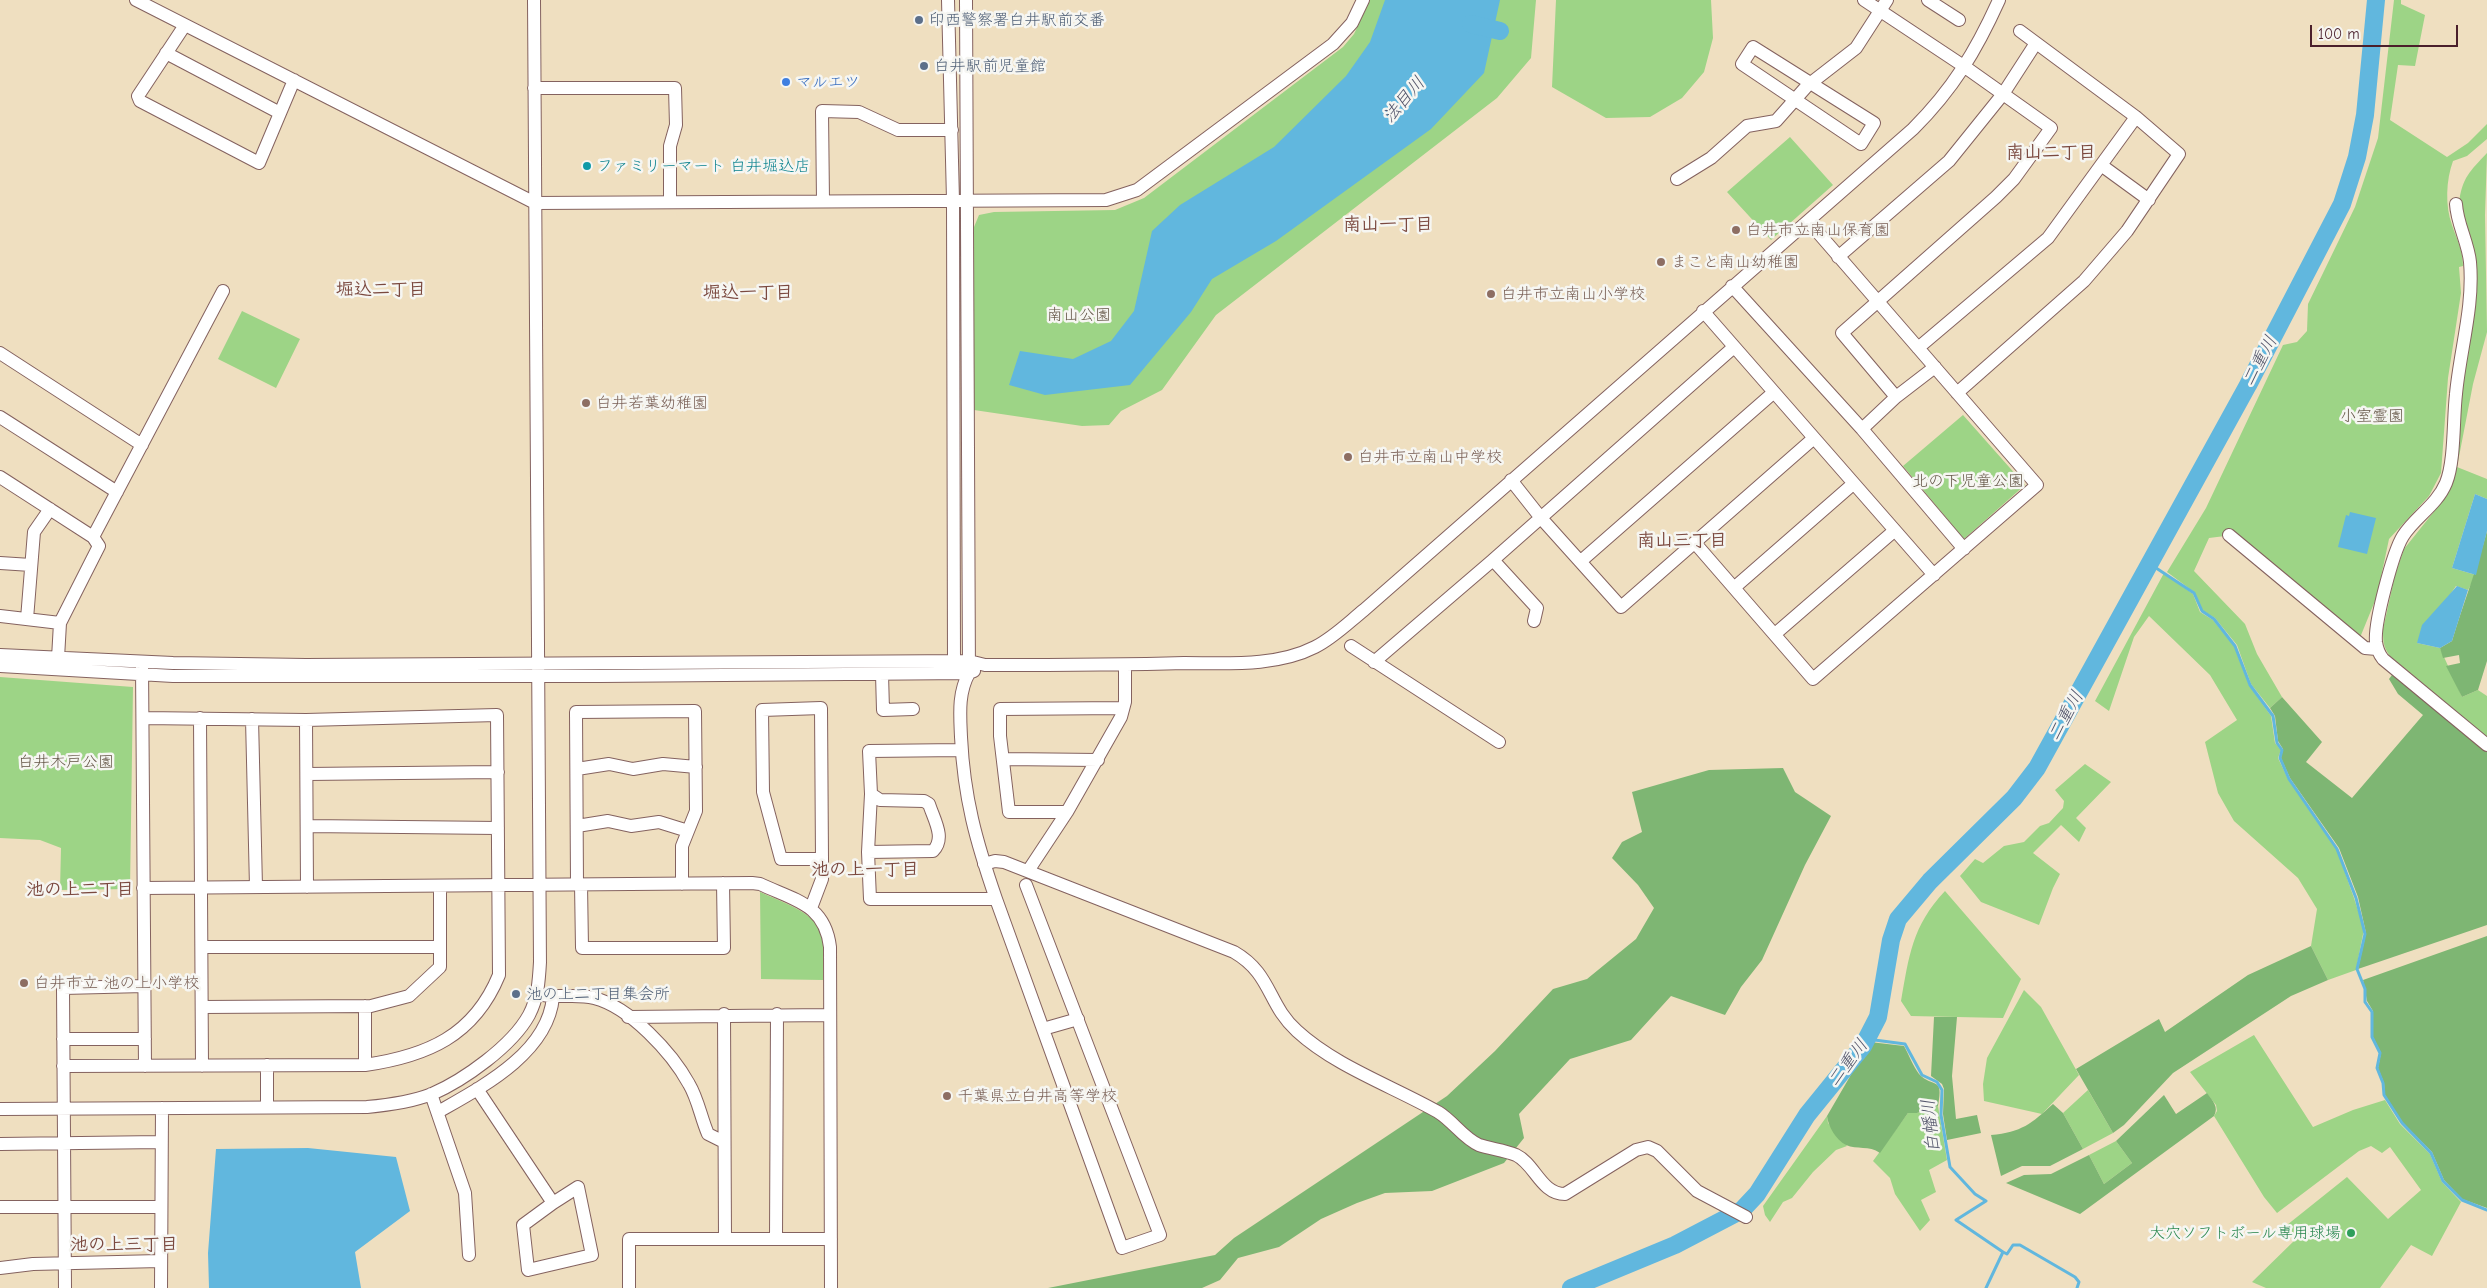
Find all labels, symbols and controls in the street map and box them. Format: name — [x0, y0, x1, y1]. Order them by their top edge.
place label: 印西警察署白井駅前交番 — [929, 10, 1105, 30]
marker: 印西警察署白井駅前交番 — [913, 14, 925, 26]
scale bar — [2312, 15, 2460, 47]
text: 100 m — [2318, 25, 2360, 43]
place label: 白井駅前児童館 — [934, 56, 1046, 76]
marker: 白井駅前児童館 — [918, 60, 930, 72]
place label: マルエツ — [796, 72, 860, 92]
water label: 法目川 — [1378, 73, 1430, 127]
marker: マルエツ — [780, 76, 792, 88]
district label: 南山二丁目 — [2006, 142, 2096, 164]
place label: ファミリーマート 白井堀込店 — [597, 156, 810, 176]
marker: ファミリーマート 白井堀込店 — [581, 160, 593, 172]
district label: 南山一丁目 — [1343, 214, 1433, 236]
place label: 白井市立南山保育園 — [1746, 220, 1890, 240]
marker: 白井市立南山保育園 — [1730, 224, 1742, 236]
place label: まこと南山幼稚園 — [1671, 252, 1799, 272]
marker: まこと南山幼稚園 — [1655, 256, 1667, 268]
district label: 堀込二丁目 — [336, 279, 426, 301]
district label: 堀込一丁目 — [703, 282, 793, 304]
place label: 白井市立南山小学校 — [1501, 284, 1645, 304]
marker: 白井市立南山小学校 — [1485, 288, 1497, 300]
park label: 南山公園 — [1047, 305, 1111, 325]
water label: 二重川 — [2238, 332, 2282, 390]
place label: 白井若葉幼稚園 — [596, 393, 708, 413]
marker: 白井若葉幼稚園 — [580, 397, 592, 409]
park label: 小室霊園 — [2340, 406, 2404, 426]
place label: 白井市立南山中学校 — [1358, 447, 1502, 467]
marker: 白井市立南山中学校 — [1342, 451, 1354, 463]
park label: 北の下児童公園 — [1912, 471, 2024, 491]
district label: 南山三丁目 — [1637, 530, 1727, 552]
water label: 二重川 — [2043, 687, 2089, 745]
park label: 白井木戸公園 — [18, 752, 114, 772]
district label: 池の上一丁目 — [811, 859, 919, 881]
district label: 池の上二丁目 — [26, 879, 134, 901]
place label: 白井市立 池の上小学校 — [34, 973, 199, 993]
marker: 白井市立 池の上小学校 — [18, 977, 30, 989]
place label: 池の上二丁目集会所 — [526, 984, 670, 1004]
marker: 池の上二丁目集会所 — [510, 988, 522, 1000]
water label: 二重川 — [1823, 1035, 1873, 1091]
place label: 千葉県立白井高等学校 — [957, 1086, 1117, 1106]
marker: 千葉県立白井高等学校 — [941, 1090, 953, 1102]
water label: 白幡川 — [1917, 1098, 1945, 1154]
place label: 大穴ソフトボール専用球場 — [2149, 1223, 2341, 1243]
marker: 大穴ソフトボール専用球場 — [2345, 1227, 2357, 1239]
district label: 池の上三丁目 — [70, 1234, 178, 1256]

